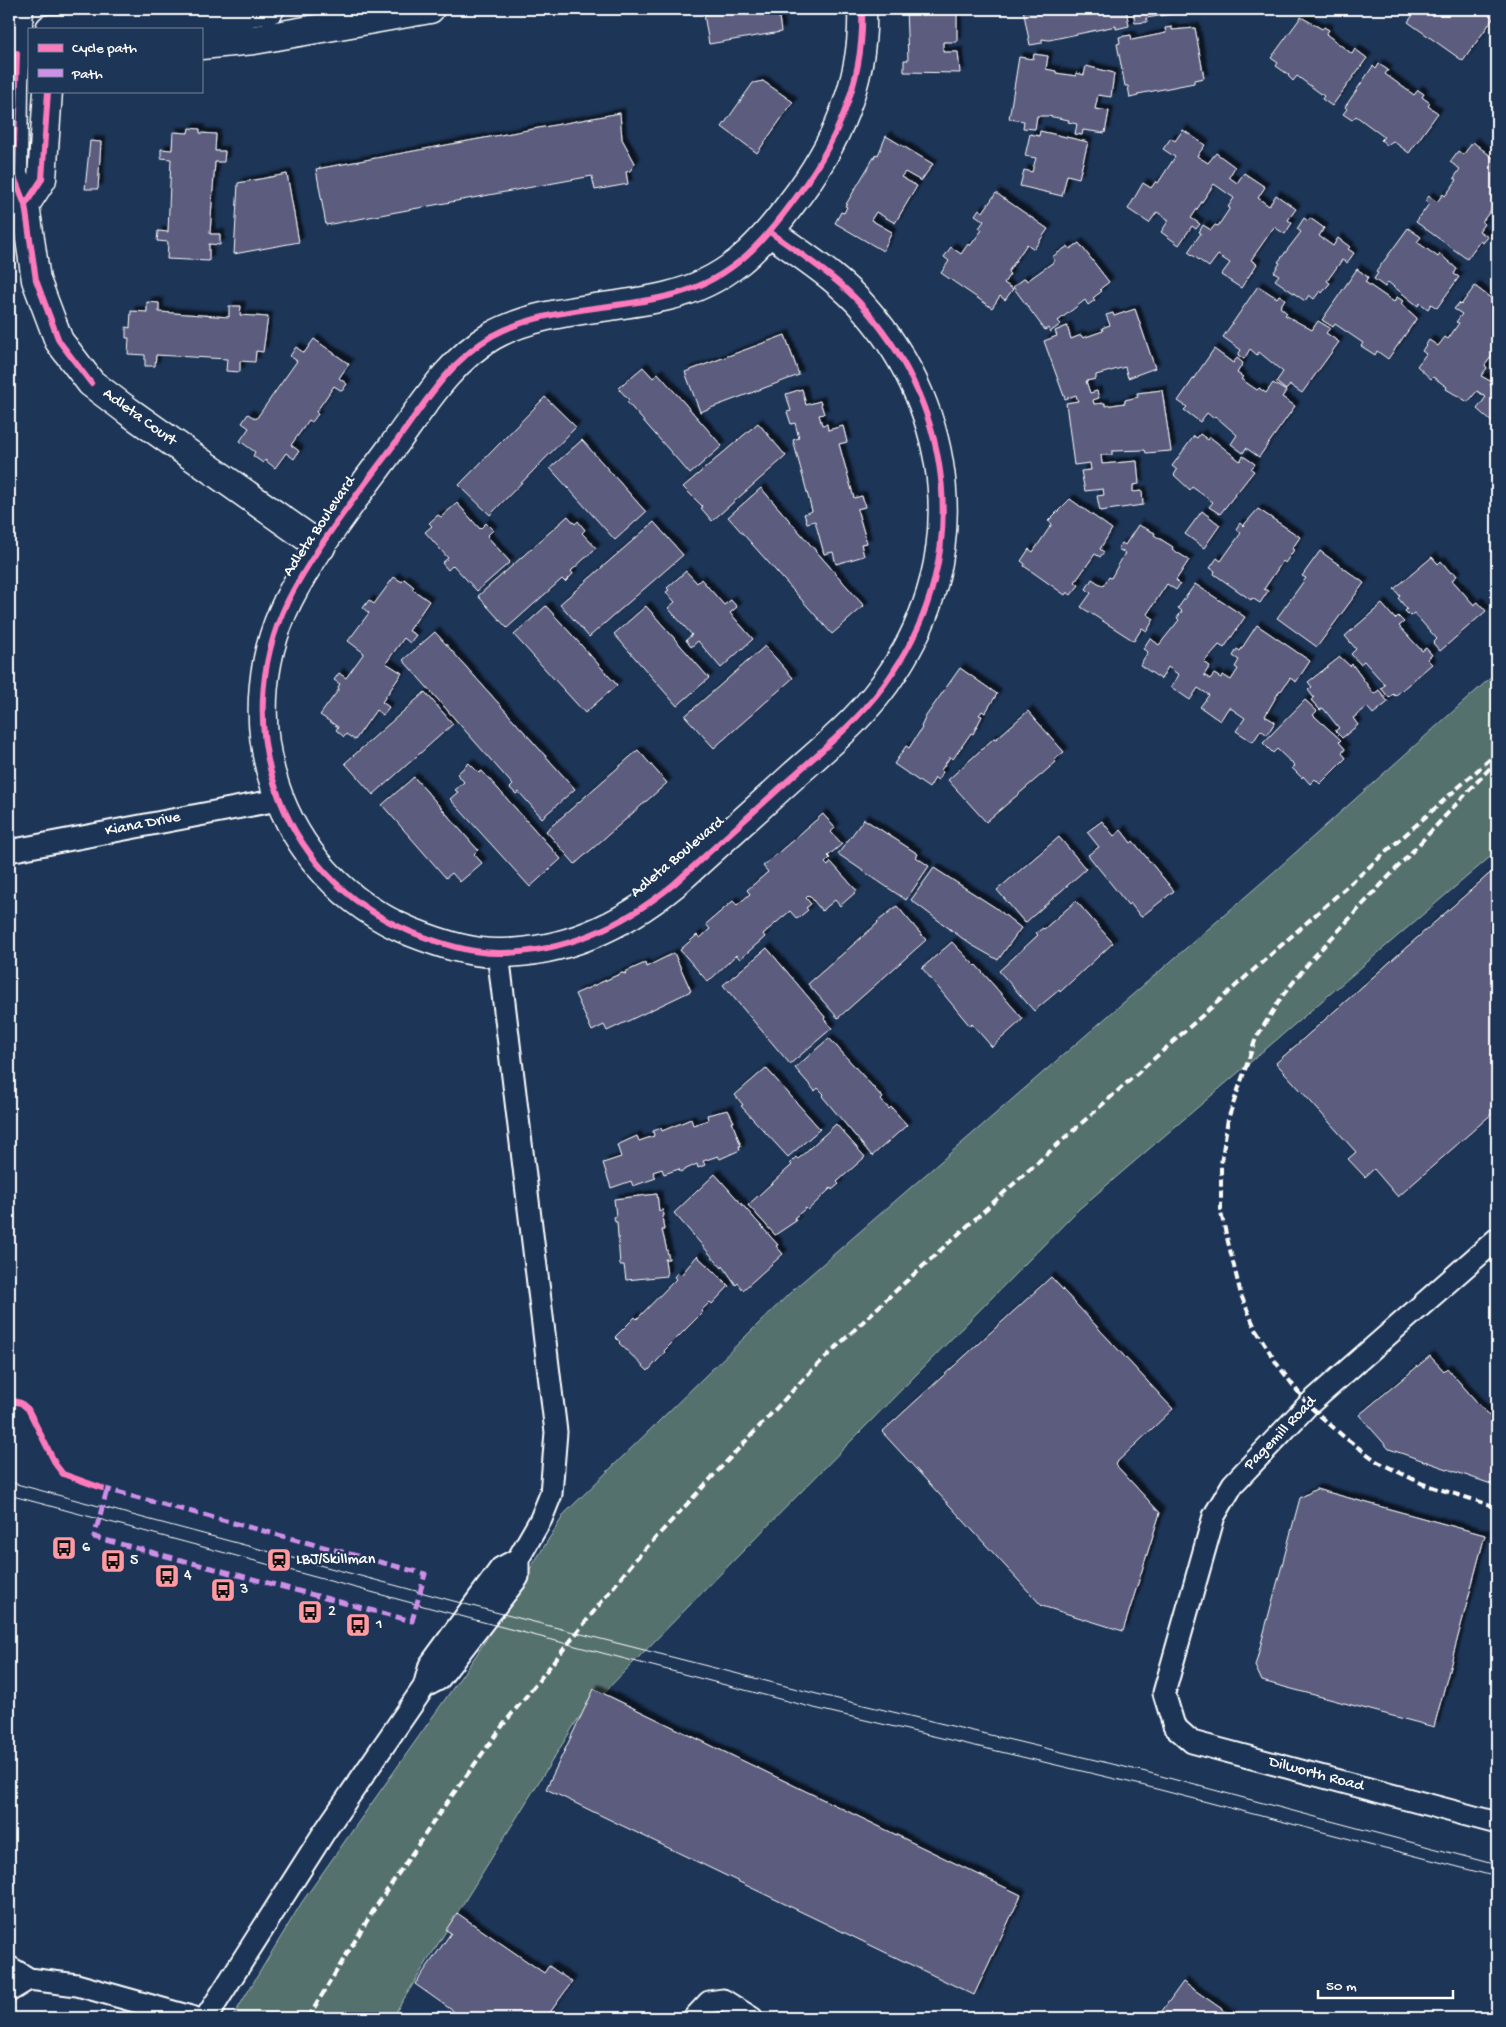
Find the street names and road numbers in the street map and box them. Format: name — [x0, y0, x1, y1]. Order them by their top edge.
street label: Adleta Court — [98, 385, 181, 452]
street label: Adleta Boulevard — [280, 472, 361, 581]
street label: Kiana Drive — [104, 808, 183, 842]
street label: Adleta Boulevard — [627, 812, 730, 903]
street label: Pagemill Road — [1240, 1392, 1322, 1476]
street label: Dilworth Road — [1265, 1753, 1367, 1797]

